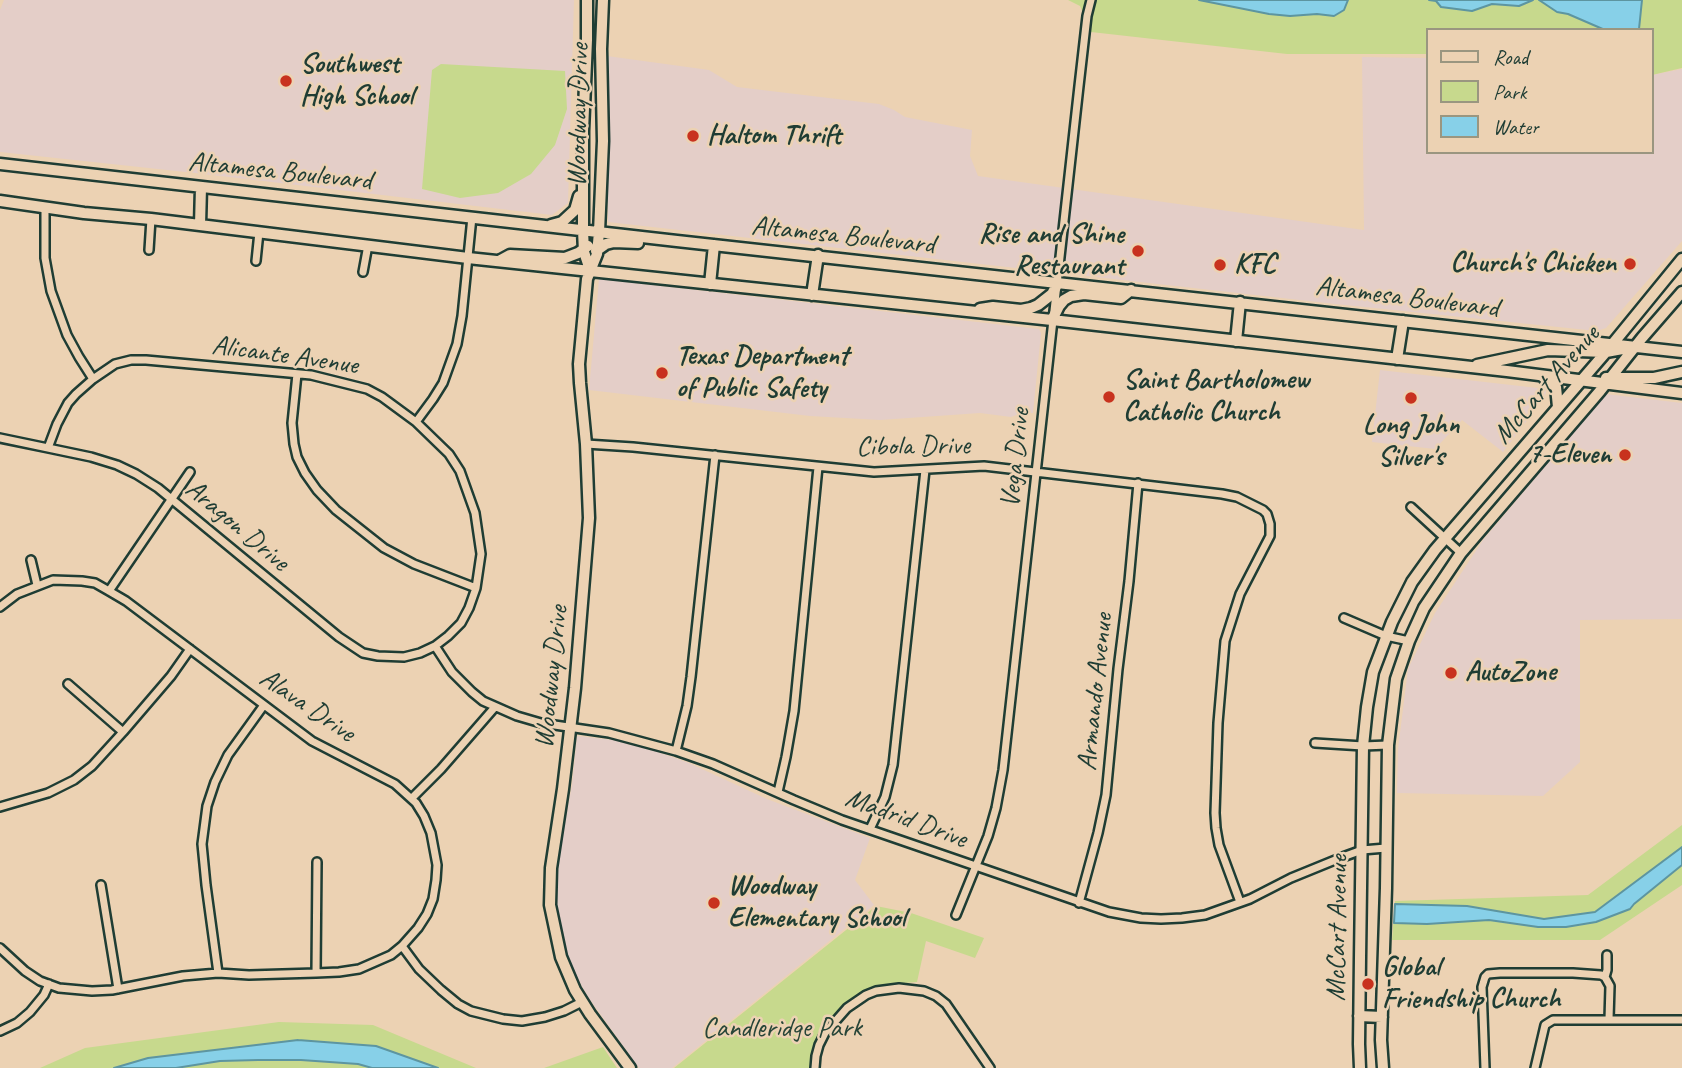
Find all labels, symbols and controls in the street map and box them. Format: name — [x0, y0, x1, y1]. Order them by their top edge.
legend — [1426, 28, 1654, 154]
street label: Woodway Drive — [561, 43, 597, 187]
text: Road — [1493, 44, 1528, 70]
place label: Southwest High School — [300, 48, 413, 114]
marker: Southwest High School — [278, 73, 294, 89]
text: Park — [1493, 79, 1526, 105]
text: Water — [1493, 114, 1539, 140]
place label: Haltom Thrift — [707, 119, 841, 153]
marker: Haltom Thrift — [685, 128, 701, 144]
street label: Altamesa Boulevard — [187, 146, 373, 198]
street label: Altamesa Boulevard — [750, 210, 936, 262]
place label: Rise and Shine Restaurant — [979, 218, 1124, 284]
marker: Rise and Shine Restaurant — [1130, 243, 1146, 259]
place label: Church's Chicken — [1450, 247, 1616, 281]
place label: KFC — [1234, 248, 1276, 282]
marker: Church's Chicken — [1622, 256, 1638, 272]
marker: KFC — [1212, 257, 1228, 273]
street label: Altamesa Boulevard — [1314, 270, 1500, 326]
street label: McCart Avenue — [1486, 319, 1608, 451]
street label: Alicante Avenue — [210, 329, 360, 383]
place label: Texas Department of Public Safety — [676, 340, 848, 406]
place label: Saint Bartholomew Catholic Church — [1123, 364, 1309, 430]
marker: Texas Department of Public Safety — [654, 365, 670, 381]
marker: Saint Bartholomew Catholic Church — [1101, 389, 1117, 405]
marker: Long John Silver's — [1403, 390, 1419, 406]
street label: Vega Drive — [994, 406, 1038, 510]
place label: Long John Silver's — [1363, 409, 1459, 475]
street label: Cibola Drive — [856, 429, 970, 465]
place label: 7-Eleven — [1529, 438, 1611, 472]
marker: 7-Eleven — [1617, 447, 1633, 463]
street label: Aragon Drive — [178, 473, 296, 579]
street label: Woodway Drive — [528, 604, 576, 750]
street label: Armando Avenue — [1071, 612, 1121, 772]
place label: AutoZone — [1465, 656, 1556, 690]
street label: Alava Drive — [253, 662, 361, 750]
marker: AutoZone — [1443, 665, 1459, 681]
street label: Madrid Drive — [841, 782, 971, 856]
street label: McCart Avenue — [1320, 855, 1356, 1001]
place label: Woodway Elementary School — [728, 870, 906, 936]
marker: Woodway Elementary School — [706, 895, 722, 911]
place label: Global Friendship Church — [1382, 951, 1561, 1017]
marker: Global Friendship Church — [1360, 976, 1376, 992]
park label: Candleridge Park — [702, 1012, 862, 1046]

